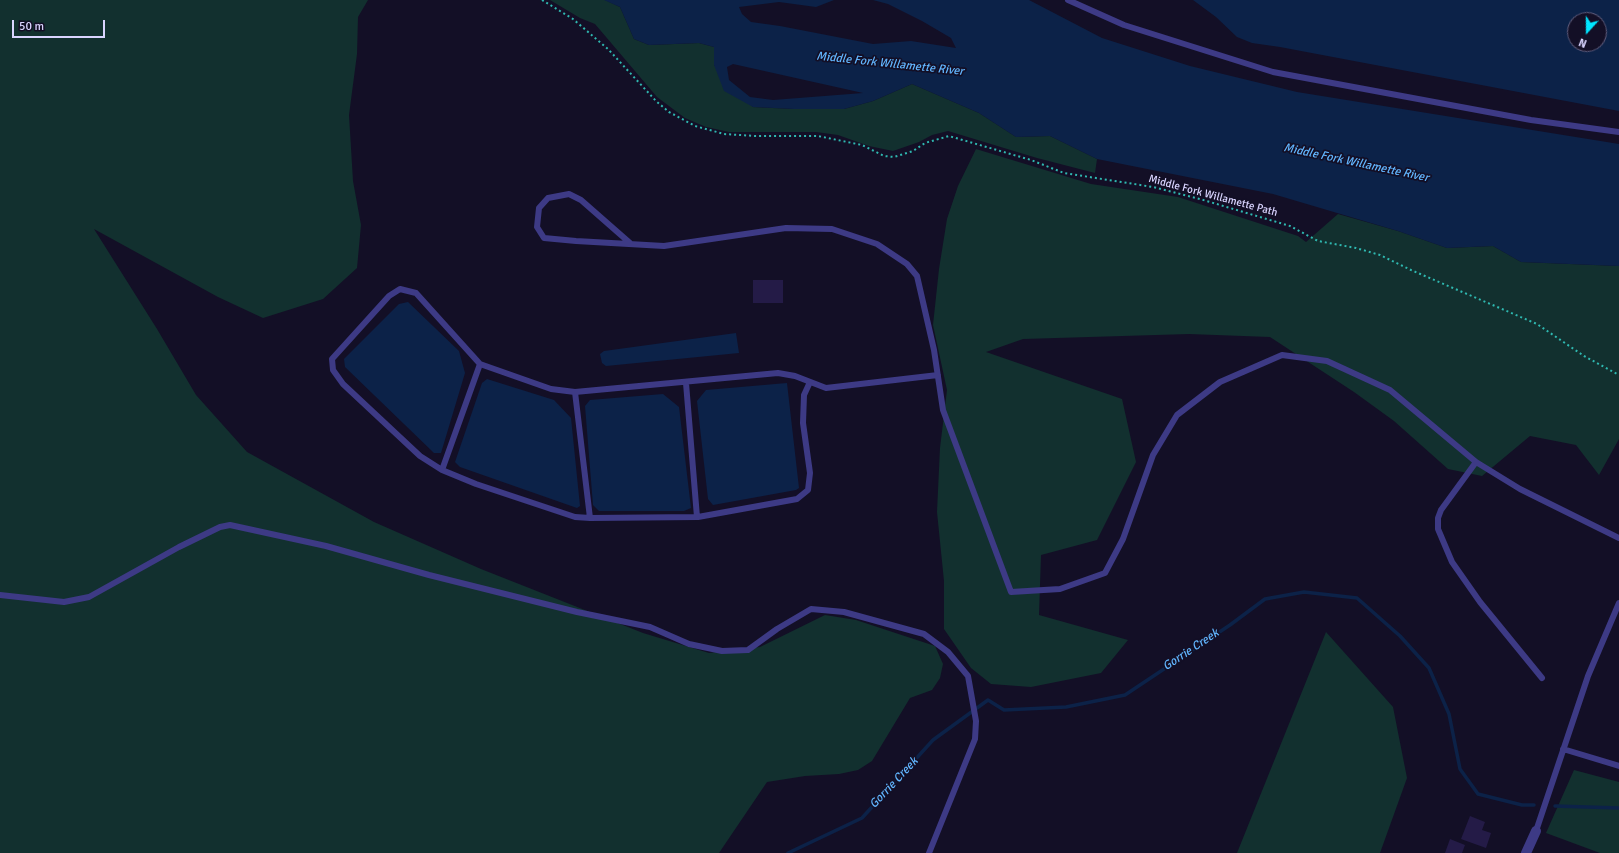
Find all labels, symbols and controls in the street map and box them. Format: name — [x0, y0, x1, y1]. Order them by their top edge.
scale bar — [14, 12, 107, 38]
north arrow — [1567, 12, 1607, 52]
text: 50 m — [19, 19, 44, 34]
text: N — [1577, 35, 1589, 50]
water label: Middle Fork Willamette River — [816, 49, 964, 79]
water label: Middle Fork Willamette River — [1282, 141, 1430, 185]
street label: Middle Fork Willamette Path — [1147, 172, 1279, 220]
water label: Gorrie Creek — [1160, 626, 1222, 674]
water label: Gorrie Creek — [867, 755, 921, 811]

